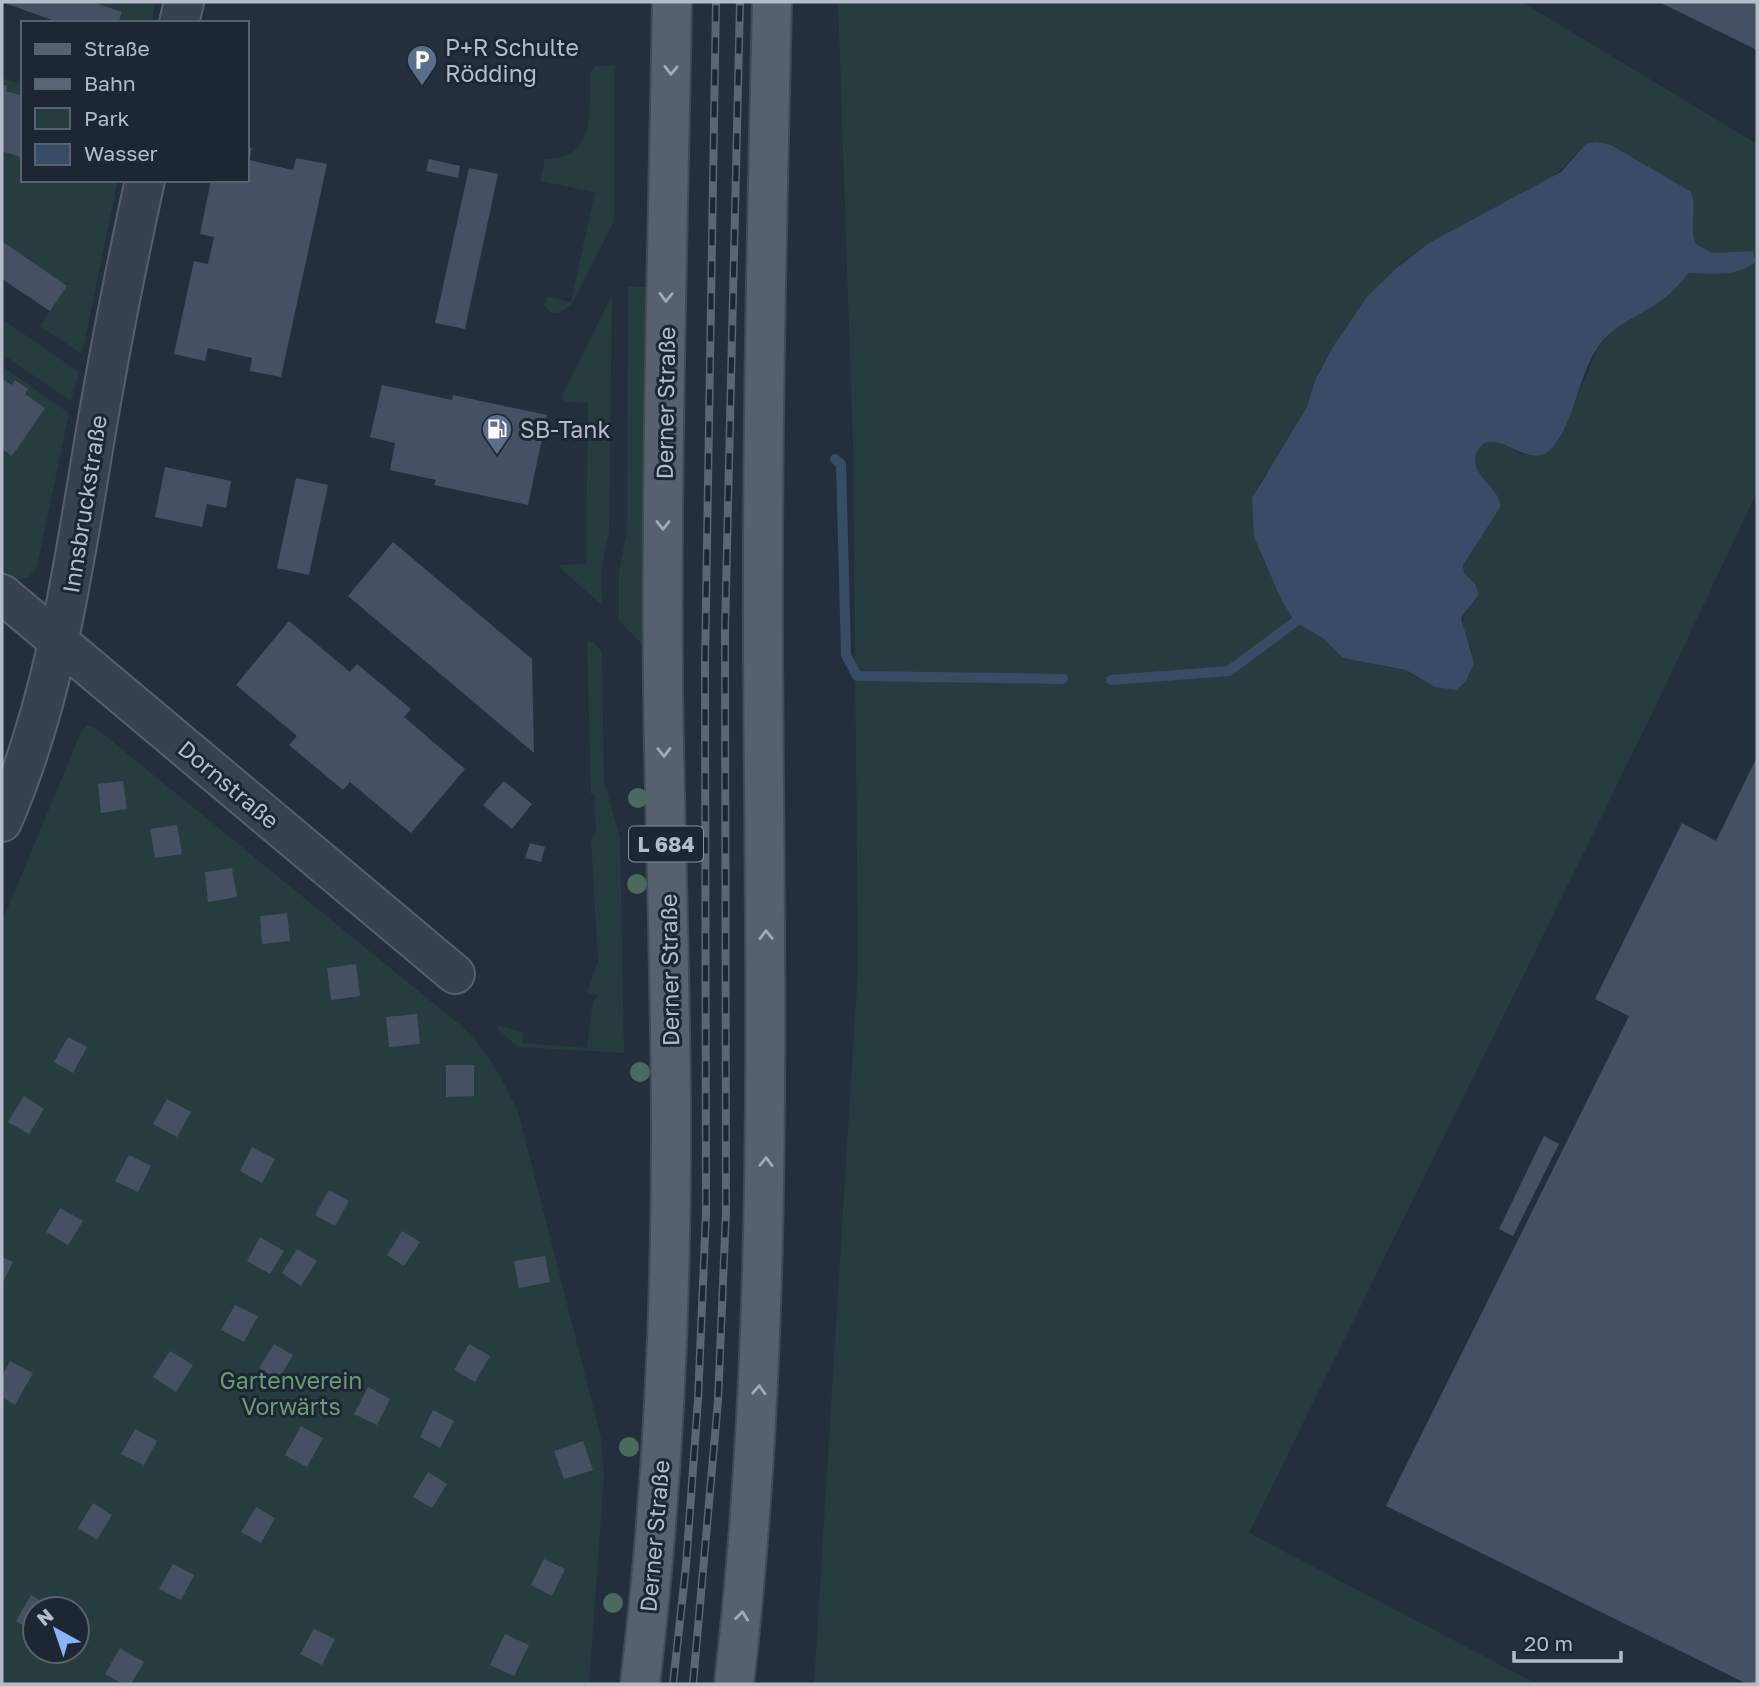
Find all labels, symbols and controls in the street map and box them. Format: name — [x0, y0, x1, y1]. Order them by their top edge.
legend — [21, 21, 248, 182]
place label: P+R Schulte Rödding — [445, 33, 579, 87]
text: Straße — [84, 35, 150, 61]
parking icon: P+R Schulte Rödding — [405, 43, 439, 87]
one-way arrow — [663, 65, 678, 76]
text: Bahn — [84, 70, 136, 96]
text: Park — [84, 105, 130, 131]
text: Wasser — [84, 140, 158, 166]
one-way arrow — [659, 292, 674, 303]
street label: Derner Straße — [650, 327, 680, 479]
fuel station icon: SB-Tank — [480, 412, 514, 456]
street label: Innsbruckstraße — [56, 413, 112, 595]
place label: SB-Tank — [520, 415, 611, 443]
one-way arrow — [655, 520, 671, 531]
street label: Dornstraße — [173, 734, 285, 834]
one-way arrow — [656, 748, 672, 758]
road number: L 684 — [629, 826, 703, 862]
street label: Derner Straße — [654, 894, 684, 1046]
one-way arrow — [759, 929, 774, 940]
one-way arrow — [758, 1157, 774, 1167]
park label: Gartenverein Vorwärts — [219, 1366, 363, 1420]
one-way arrow — [751, 1384, 766, 1395]
street label: Derner Straße — [633, 1459, 675, 1613]
north arrow — [21, 1595, 91, 1665]
text: N — [32, 1603, 58, 1630]
one-way arrow — [734, 1611, 749, 1622]
scale bar — [1514, 1620, 1621, 1664]
text: 20 m — [1524, 1630, 1573, 1656]

